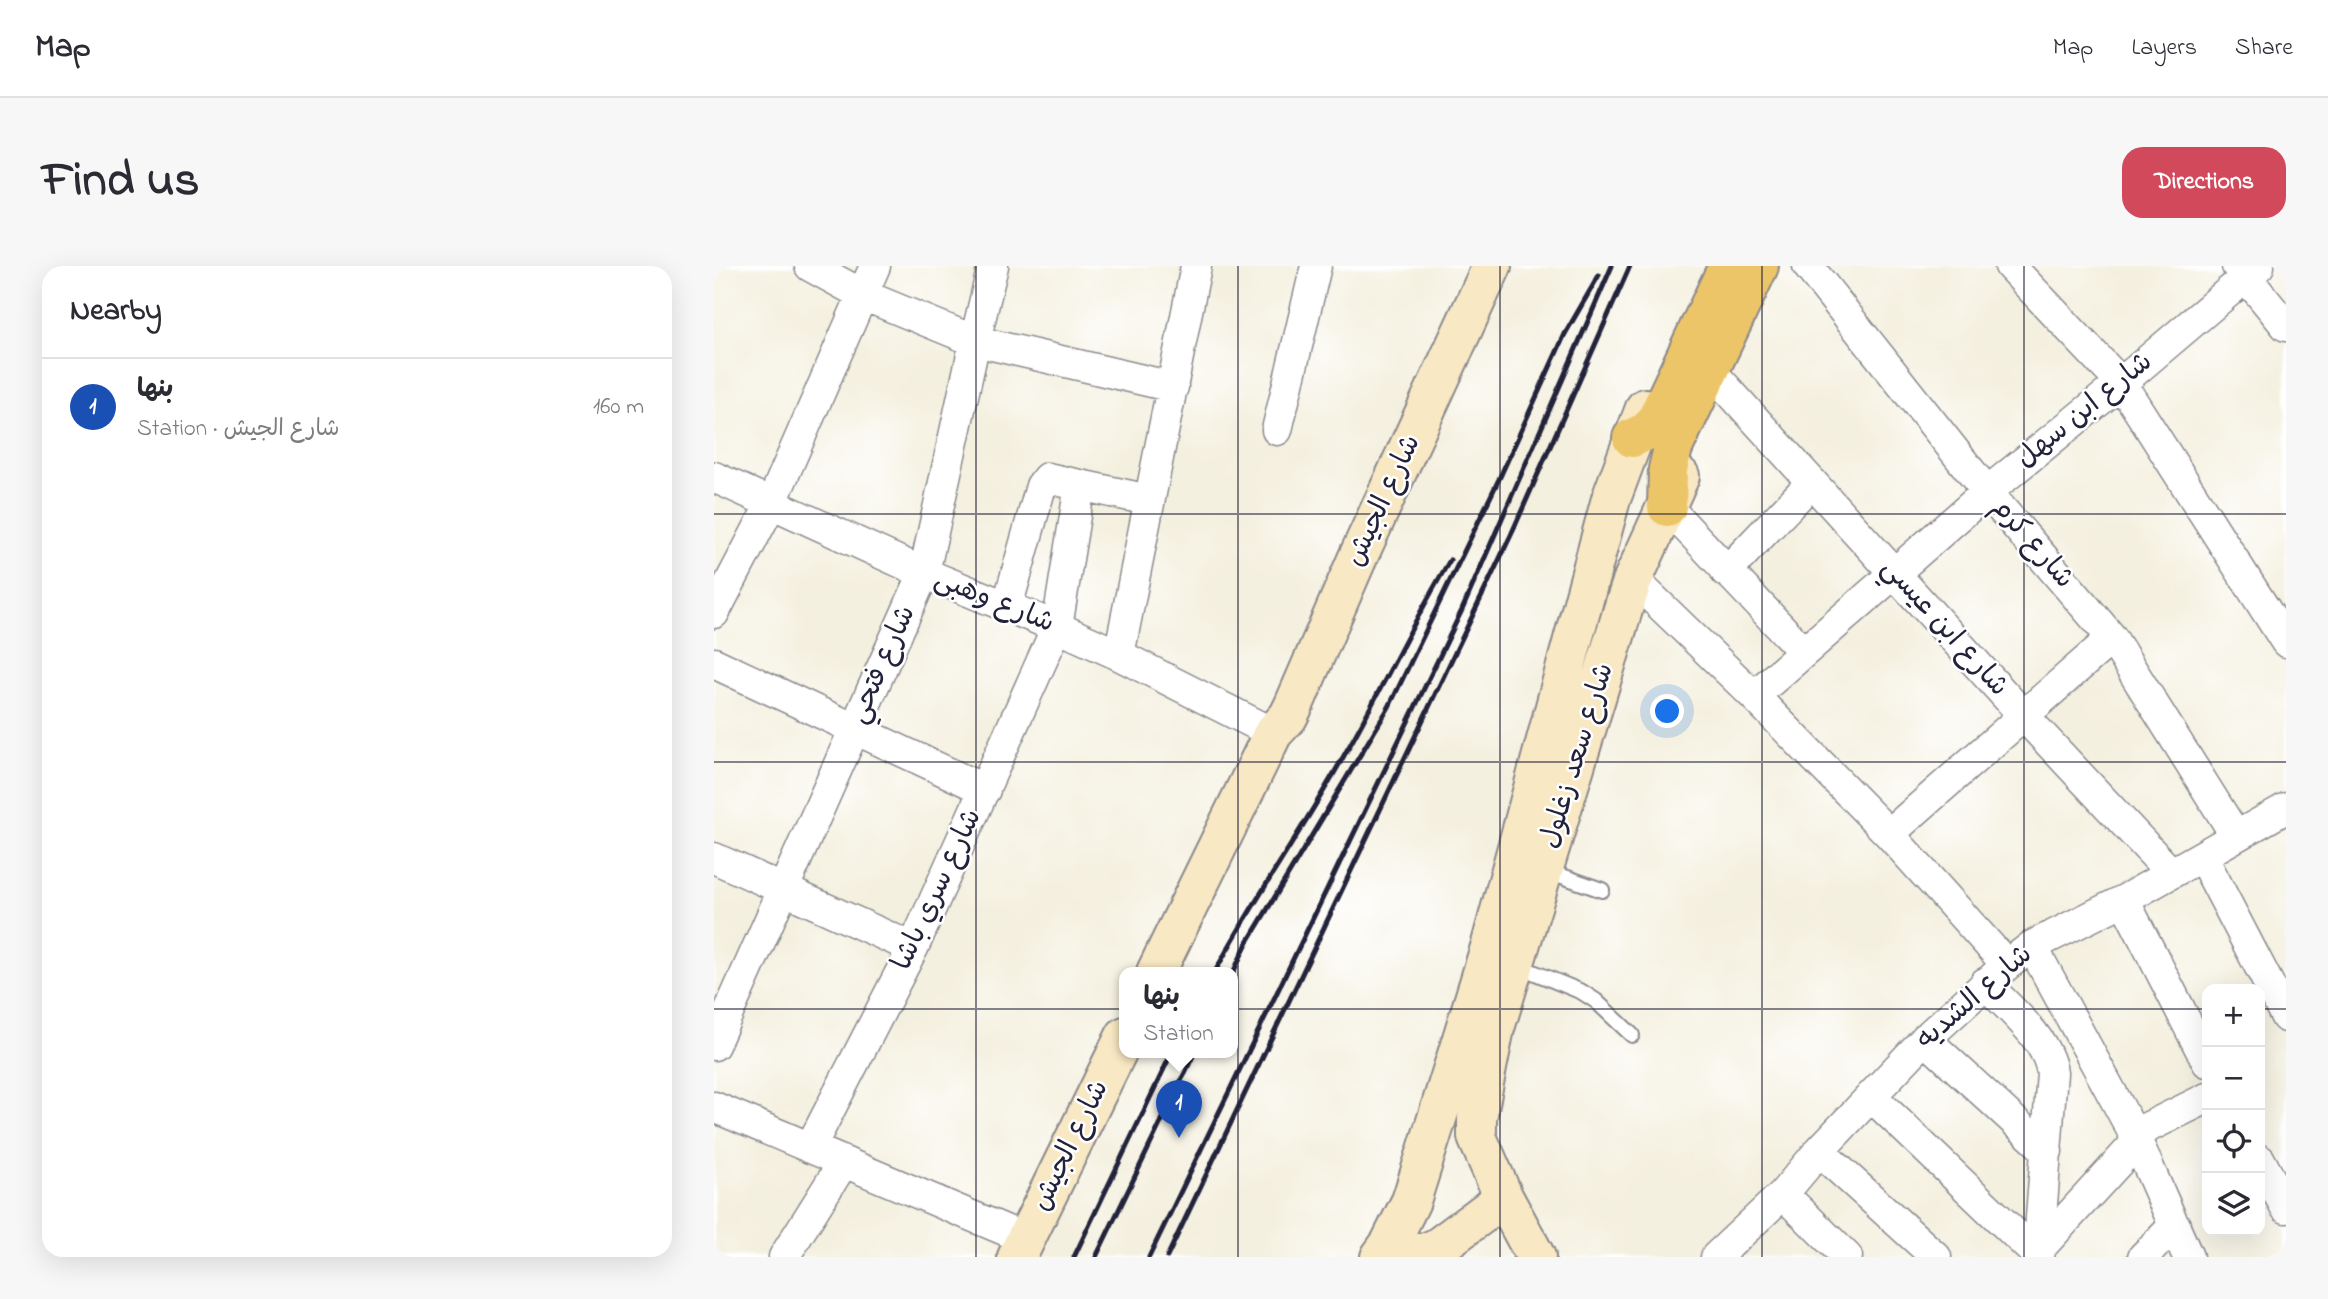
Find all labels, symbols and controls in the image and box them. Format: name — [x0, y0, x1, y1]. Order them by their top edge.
text: Map — [35, 24, 91, 72]
text: Map — [2053, 31, 2093, 66]
text: Layers — [2131, 31, 2197, 66]
text: Share — [2235, 31, 2293, 66]
text: Find us — [42, 146, 199, 218]
button: Directions — [2122, 147, 2286, 218]
text: Nearby — [70, 290, 162, 334]
street label: شارع ابن سهل — [2008, 343, 2162, 479]
text: بنها — [137, 371, 173, 409]
text: 1 — [89, 391, 97, 424]
text: 160 m — [593, 391, 644, 424]
text: Station · شارع الجيش — [137, 413, 340, 446]
street label: شارع الجيش — [1336, 428, 1432, 574]
street label: شارع كرم — [1981, 489, 2083, 599]
street label: شارع ابن عيسي — [1870, 550, 2017, 707]
street label: شارع وهبى — [928, 559, 1060, 645]
street label: شارع فتحي — [839, 599, 928, 731]
street label: شارع سعد زغلول — [1530, 658, 1626, 854]
your location — [1650, 694, 1684, 728]
street label: شارع سري باشا — [883, 802, 993, 978]
street label: شارع الشديه — [1908, 936, 2042, 1060]
popup — [1119, 967, 1238, 1058]
text: بنها — [1143, 979, 1180, 1017]
map controls — [2202, 984, 2265, 1236]
button: + — [2202, 984, 2265, 1047]
text: Station — [1143, 1018, 1214, 1051]
button: − — [2202, 1047, 2265, 1110]
street label: شارع الجيش — [1022, 1074, 1120, 1218]
pin: 1 — [1156, 1080, 1202, 1138]
button: locate — [2202, 1110, 2265, 1173]
button: layers — [2202, 1173, 2265, 1236]

